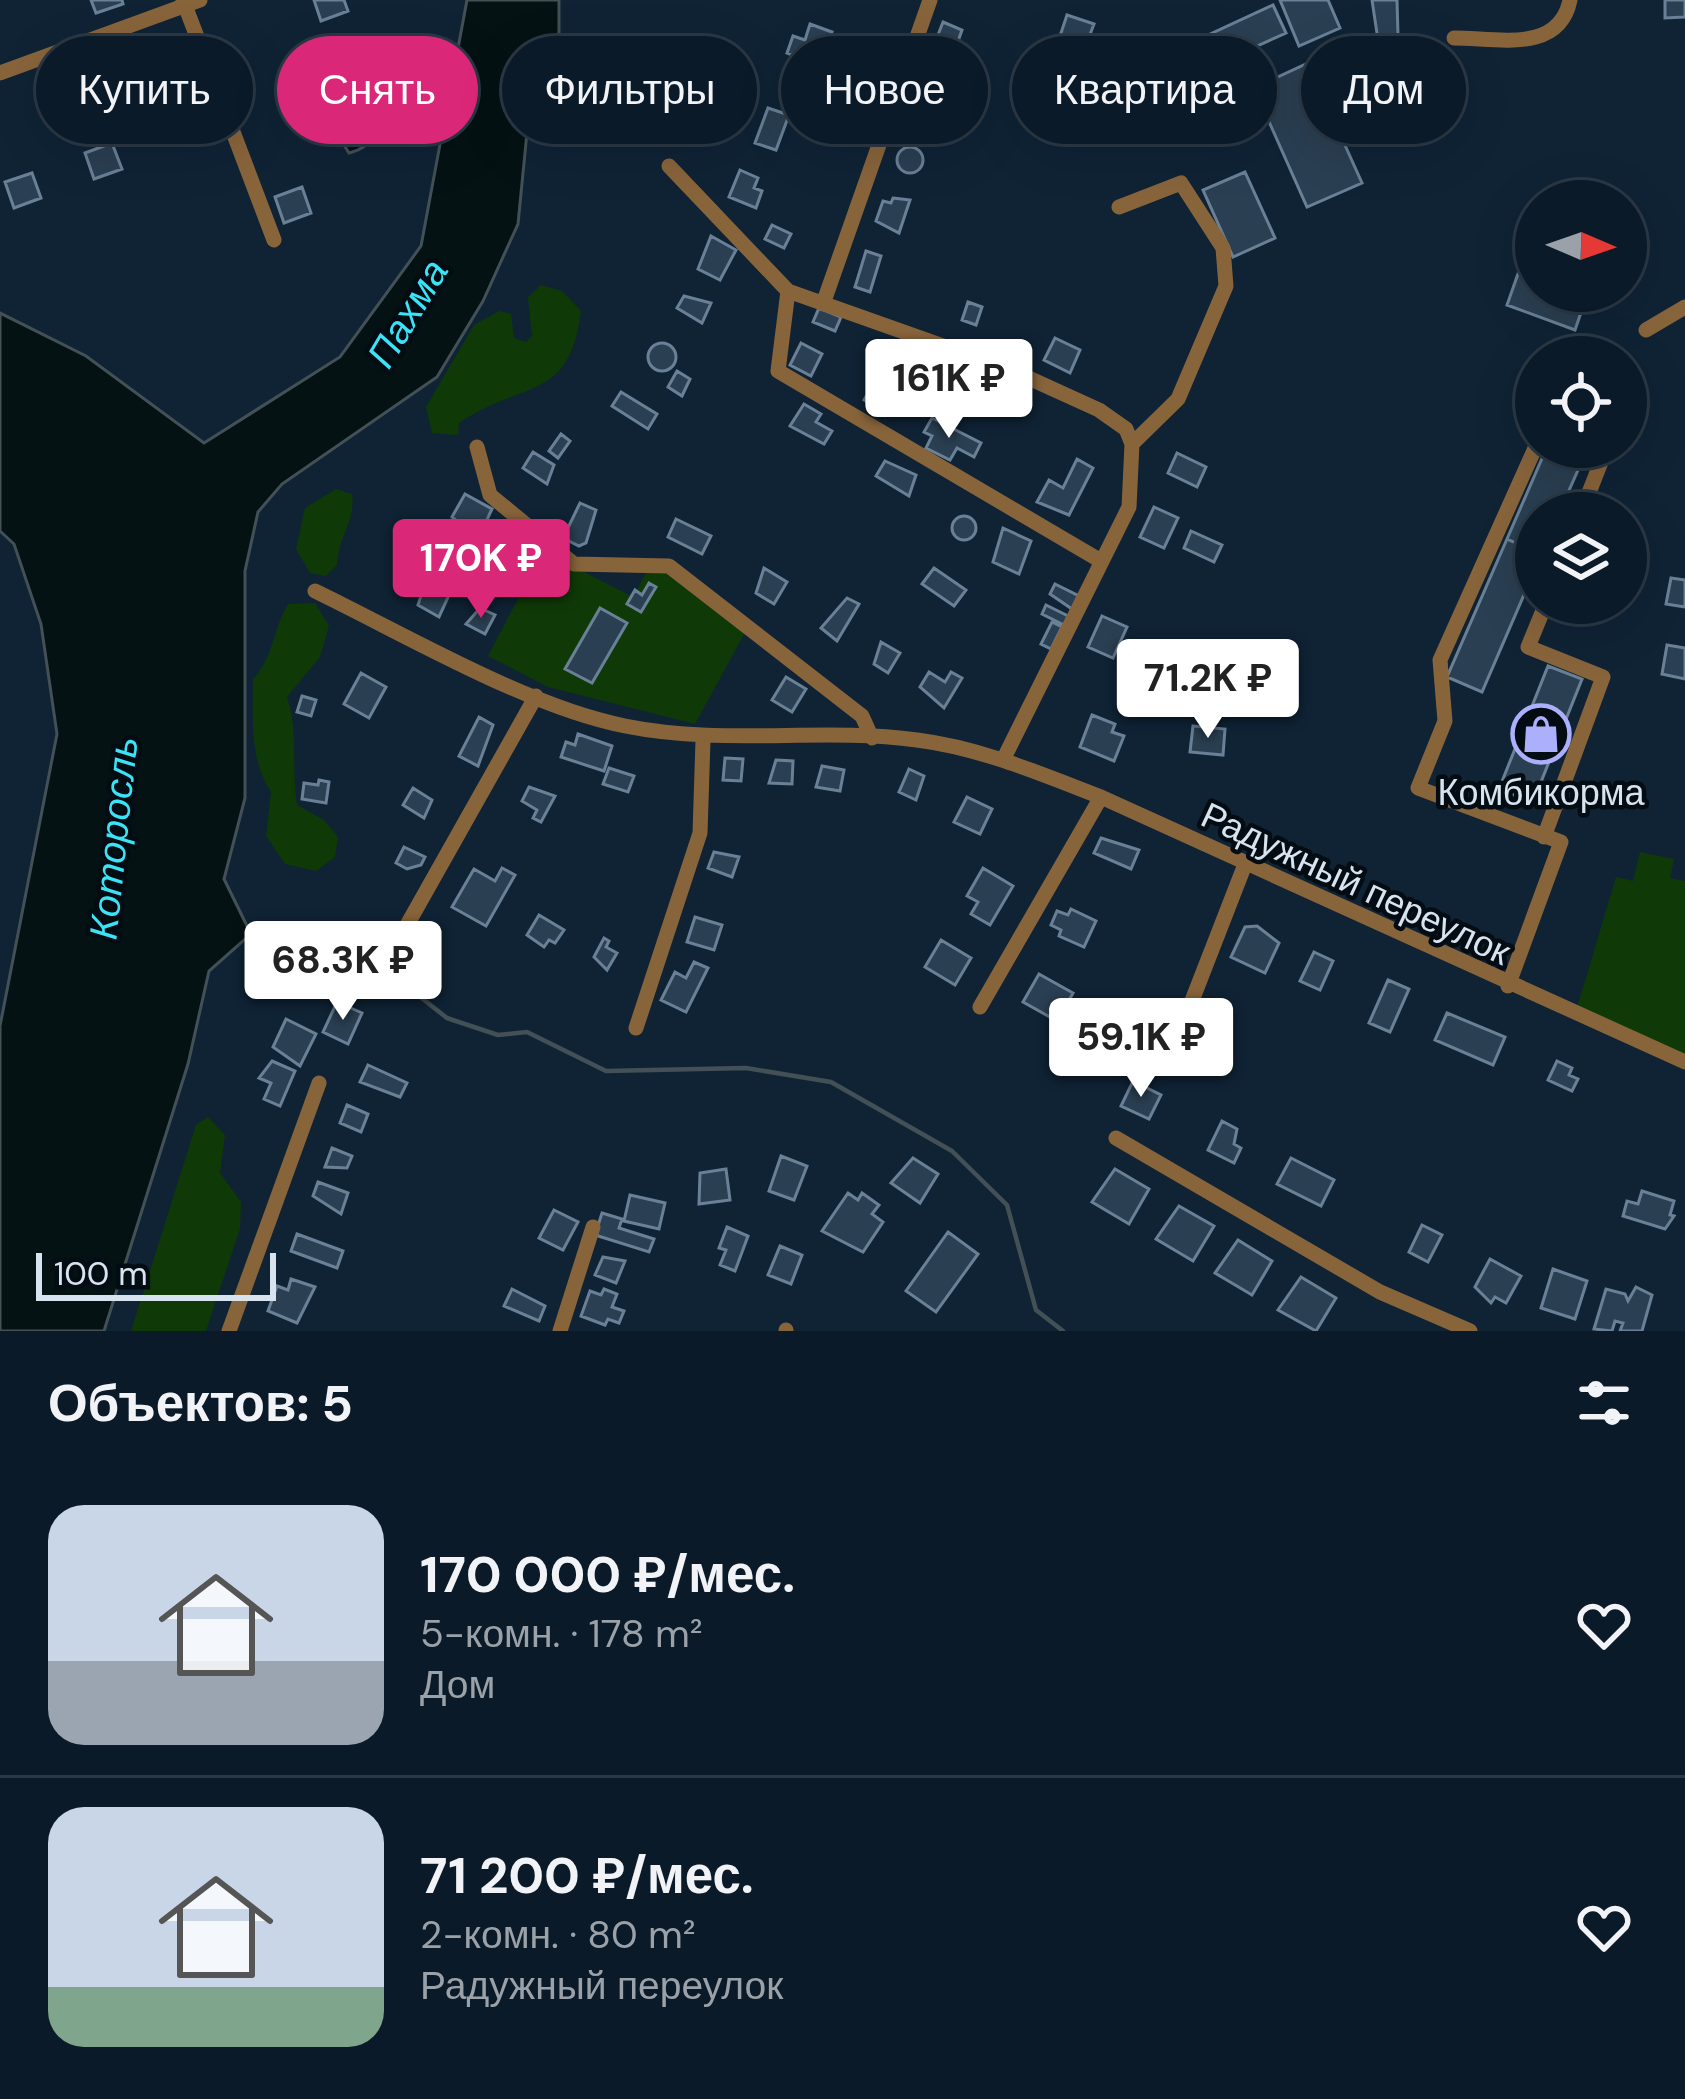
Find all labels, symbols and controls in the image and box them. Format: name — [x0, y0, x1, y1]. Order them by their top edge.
chip: Купить — [36, 36, 253, 144]
chip: Снять — [277, 36, 478, 144]
chip: Фильтры — [502, 36, 757, 144]
chip: Новое — [781, 36, 988, 144]
chip: Квартира — [1012, 36, 1277, 144]
chip: Дом — [1301, 36, 1466, 144]
north arrow — [1515, 180, 1647, 312]
map controls — [1515, 180, 1647, 624]
water label: Пахма — [355, 250, 460, 377]
button: locate — [1515, 336, 1647, 468]
pin: 161K ₽ — [851, 339, 1047, 441]
text: 161K ₽ — [892, 352, 1006, 403]
button: layers — [1515, 492, 1647, 624]
pin: 170K ₽ — [383, 519, 579, 621]
text: 170K ₽ — [420, 532, 542, 583]
pin: 71.2K ₽ — [1097, 639, 1319, 741]
text: 71.2K ₽ — [1144, 652, 1272, 703]
shop icon: Комбикорма — [1510, 703, 1572, 765]
water label: Которосль — [77, 734, 150, 942]
place label: Комбикорма — [1437, 769, 1645, 816]
street label: Радужный переулок — [1194, 791, 1518, 976]
pin: 68.3K ₽ — [232, 921, 454, 1023]
text: 68.3K ₽ — [272, 934, 414, 985]
pin: 59.1K ₽ — [1030, 998, 1252, 1100]
text: 59.1K ₽ — [1076, 1011, 1206, 1062]
scale bar — [36, 1247, 276, 1300]
text: 100 m — [54, 1252, 148, 1295]
text: Объектов: 5 — [48, 1370, 353, 1437]
icon: filters — [1571, 1370, 1637, 1436]
text: 170 000 ₽/мес. — [420, 1541, 795, 1608]
icon: home — [144, 1553, 288, 1697]
icon: heart — [1571, 1592, 1637, 1658]
text: 5-комн. · 178 m² — [420, 1608, 703, 1659]
text: Дом — [420, 1659, 495, 1710]
text: 71 200 ₽/мес. — [420, 1842, 754, 1909]
icon: home — [144, 1855, 288, 1999]
icon: heart — [1571, 1894, 1637, 1960]
text: 2-комн. · 80 m² — [420, 1909, 696, 1960]
text: Радужный переулок — [420, 1960, 783, 2011]

